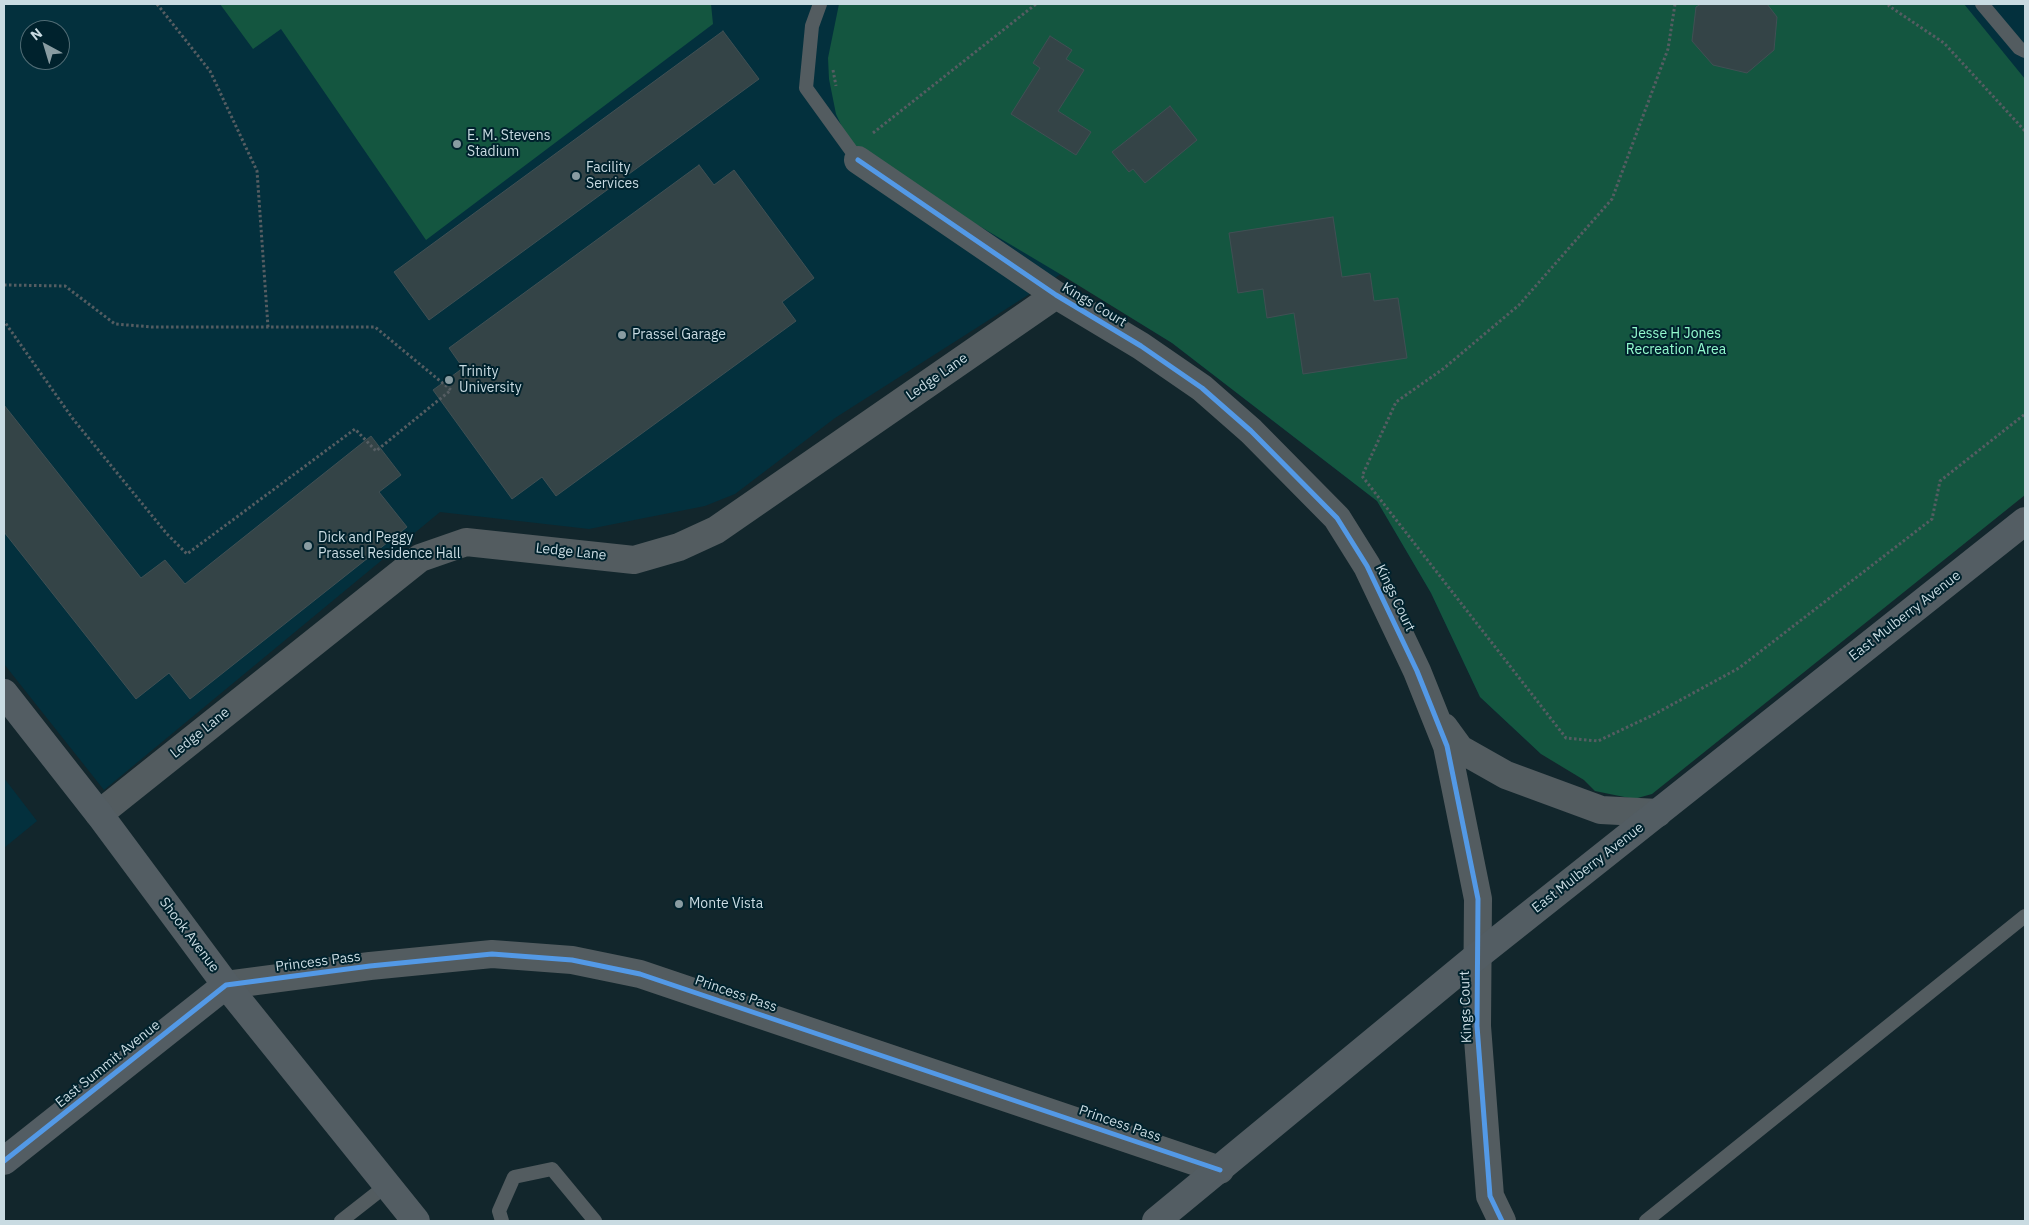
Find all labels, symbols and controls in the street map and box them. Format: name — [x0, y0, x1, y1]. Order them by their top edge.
north arrow — [20, 20, 70, 70]
text: N — [27, 24, 46, 44]
place label: E. M. Stevens Stadium — [467, 128, 551, 160]
marker: E. M. Stevens Stadium — [451, 138, 463, 150]
place label: Facility Services — [586, 160, 639, 192]
marker: Facility Services — [570, 170, 582, 182]
street label: Kings Court — [1059, 279, 1129, 331]
park label: Jesse H Jones Recreation Area — [1626, 326, 1726, 358]
place label: Prassel Garage — [632, 327, 726, 343]
marker: Prassel Garage — [616, 329, 628, 341]
street label: Ledge Lane — [903, 350, 971, 404]
place label: Trinity University — [459, 364, 522, 397]
marker: Trinity University — [443, 374, 455, 386]
place label: Dick and Peggy Prassel Residence Hall — [318, 530, 461, 562]
marker: Dick and Peggy Prassel Residence Hall — [302, 540, 314, 552]
street label: Ledge Lane — [535, 540, 607, 564]
street label: Kings Court — [1372, 562, 1418, 634]
street label: East Mulberry Avenue — [1846, 567, 1964, 665]
street label: Ledge Lane — [167, 704, 233, 762]
street label: East Mulberry Avenue — [1529, 819, 1647, 917]
street label: Shook Avenue — [155, 894, 223, 976]
place label: Monte Vista — [689, 896, 763, 912]
marker: Monte Vista — [673, 898, 685, 910]
street label: Princess Pass — [274, 948, 362, 976]
street label: Kings Court — [1456, 971, 1476, 1043]
street label: Princess Pass — [693, 972, 779, 1016]
street label: East Summit Avenue — [52, 1017, 164, 1111]
street label: Princess Pass — [1077, 1102, 1163, 1146]

